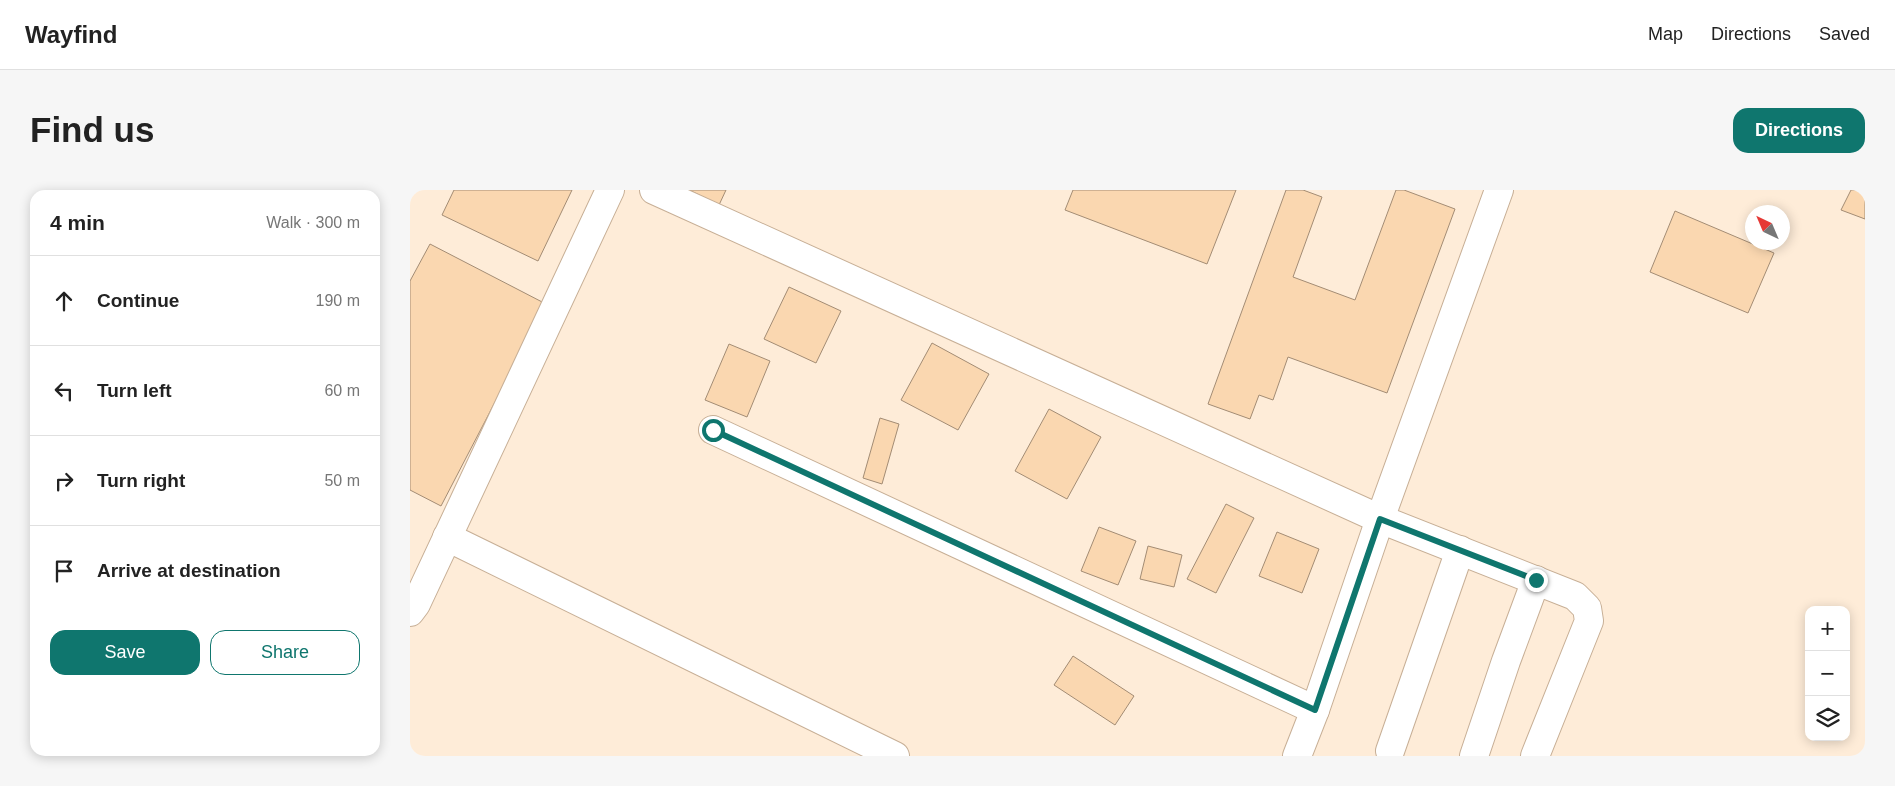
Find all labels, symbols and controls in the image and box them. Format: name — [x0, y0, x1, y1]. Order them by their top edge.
text: Wayfind — [25, 21, 117, 48]
text: Map — [1648, 24, 1683, 44]
text: Directions — [1711, 24, 1791, 44]
text: Saved — [1819, 24, 1870, 44]
button: Directions — [1733, 108, 1865, 153]
text: Find us — [30, 110, 154, 149]
north arrow — [1745, 205, 1790, 250]
text: 4 min — [50, 211, 105, 234]
text: Walk · 300 m — [266, 214, 360, 231]
icon: ahead — [50, 287, 78, 315]
text: Continue — [97, 290, 179, 311]
text: 190 m — [316, 292, 360, 309]
icon: left — [50, 377, 78, 405]
text: Turn left — [97, 380, 172, 401]
text: 60 m — [324, 382, 360, 399]
route start — [702, 419, 725, 442]
icon: right — [50, 467, 78, 495]
text: Turn right — [97, 470, 185, 491]
text: 50 m — [324, 472, 360, 489]
icon: arrive — [50, 557, 78, 585]
text: Arrive at destination — [97, 560, 281, 581]
route end — [1525, 569, 1548, 592]
map controls — [1805, 606, 1850, 741]
button: + — [1805, 606, 1850, 651]
button: Save — [50, 630, 200, 675]
button: Share — [210, 630, 360, 675]
button: − — [1805, 651, 1850, 696]
button: layers — [1805, 696, 1850, 741]

